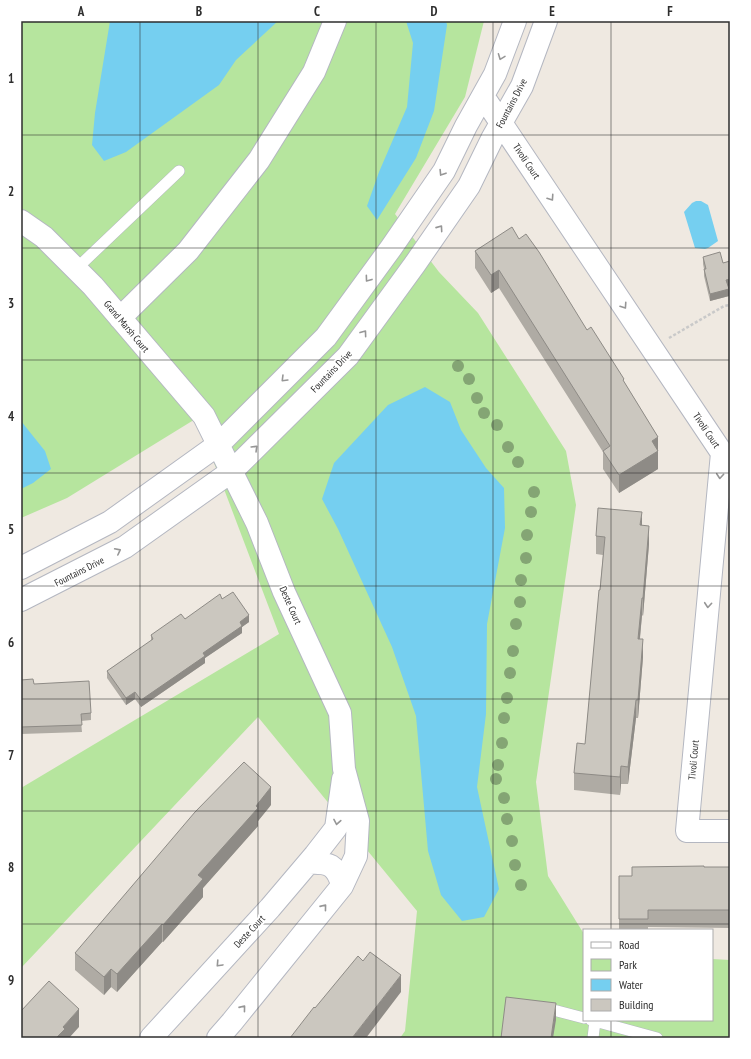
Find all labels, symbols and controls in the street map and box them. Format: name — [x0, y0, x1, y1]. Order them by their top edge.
text: A — [77, 3, 85, 20]
text: B — [196, 3, 202, 20]
text: C — [314, 3, 320, 20]
text: D — [431, 3, 438, 20]
text: E — [549, 3, 555, 20]
text: F — [667, 3, 673, 20]
one-way arrow — [498, 54, 506, 61]
text: 1 — [8, 70, 14, 87]
street label: Fountains Drive — [493, 76, 530, 130]
street label: Tivoli Court — [510, 141, 543, 182]
one-way arrow — [440, 169, 447, 176]
text: 2 — [8, 183, 14, 200]
one-way arrow — [546, 194, 554, 201]
one-way arrow — [435, 225, 443, 232]
one-way arrow — [365, 275, 372, 282]
text: 3 — [8, 295, 14, 312]
street label: Grand Marsh Court — [101, 298, 152, 355]
one-way arrow — [619, 302, 626, 309]
one-way arrow — [359, 331, 366, 338]
street label: Fountains Drive — [308, 347, 355, 395]
one-way arrow — [281, 374, 289, 382]
text: 4 — [8, 408, 15, 425]
street label: Tivoli Court — [690, 410, 723, 451]
one-way arrow — [250, 445, 258, 453]
one-way arrow — [715, 473, 724, 479]
text: 5 — [8, 521, 14, 538]
one-way arrow — [114, 548, 121, 555]
street label: Fountains Drive — [52, 553, 106, 590]
street label: Deste Court — [276, 584, 305, 627]
one-way arrow — [703, 602, 712, 609]
text: 6 — [8, 634, 14, 651]
street label: Tivoli Court — [685, 739, 702, 781]
text: 7 — [8, 747, 14, 764]
one-way arrow — [333, 819, 341, 825]
text: 8 — [8, 859, 14, 876]
one-way arrow — [320, 905, 327, 912]
street label: Deste Court — [231, 912, 268, 951]
legend — [583, 929, 713, 1021]
text: Road — [619, 937, 639, 952]
text: Park — [619, 957, 637, 972]
one-way arrow — [216, 959, 223, 967]
text: 9 — [8, 972, 14, 989]
text: Water — [619, 977, 644, 992]
text: Building — [619, 997, 654, 1012]
one-way arrow — [238, 1006, 245, 1013]

